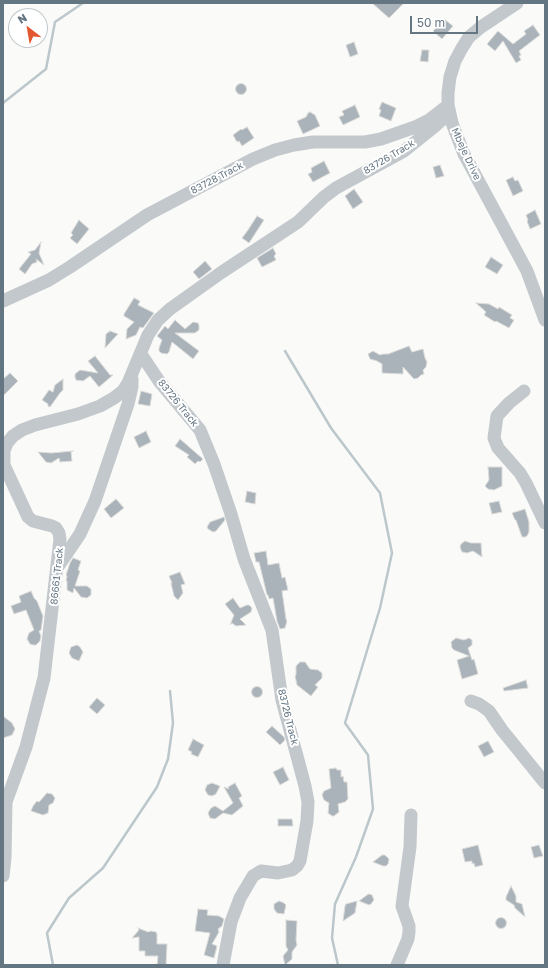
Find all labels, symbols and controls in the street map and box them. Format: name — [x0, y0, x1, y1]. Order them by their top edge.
north arrow — [8, 8, 48, 48]
scale bar — [412, 8, 480, 34]
text: N — [15, 10, 29, 26]
text: 50 m — [417, 15, 445, 30]
street label: Mbeje Drive — [449, 126, 483, 182]
street label: 83726 Track — [361, 137, 417, 177]
street label: 83728 Track — [189, 159, 245, 197]
street label: 83726 Track — [155, 377, 201, 429]
street label: 86661 Track — [48, 547, 66, 605]
street label: 83726 Track — [275, 688, 301, 746]

